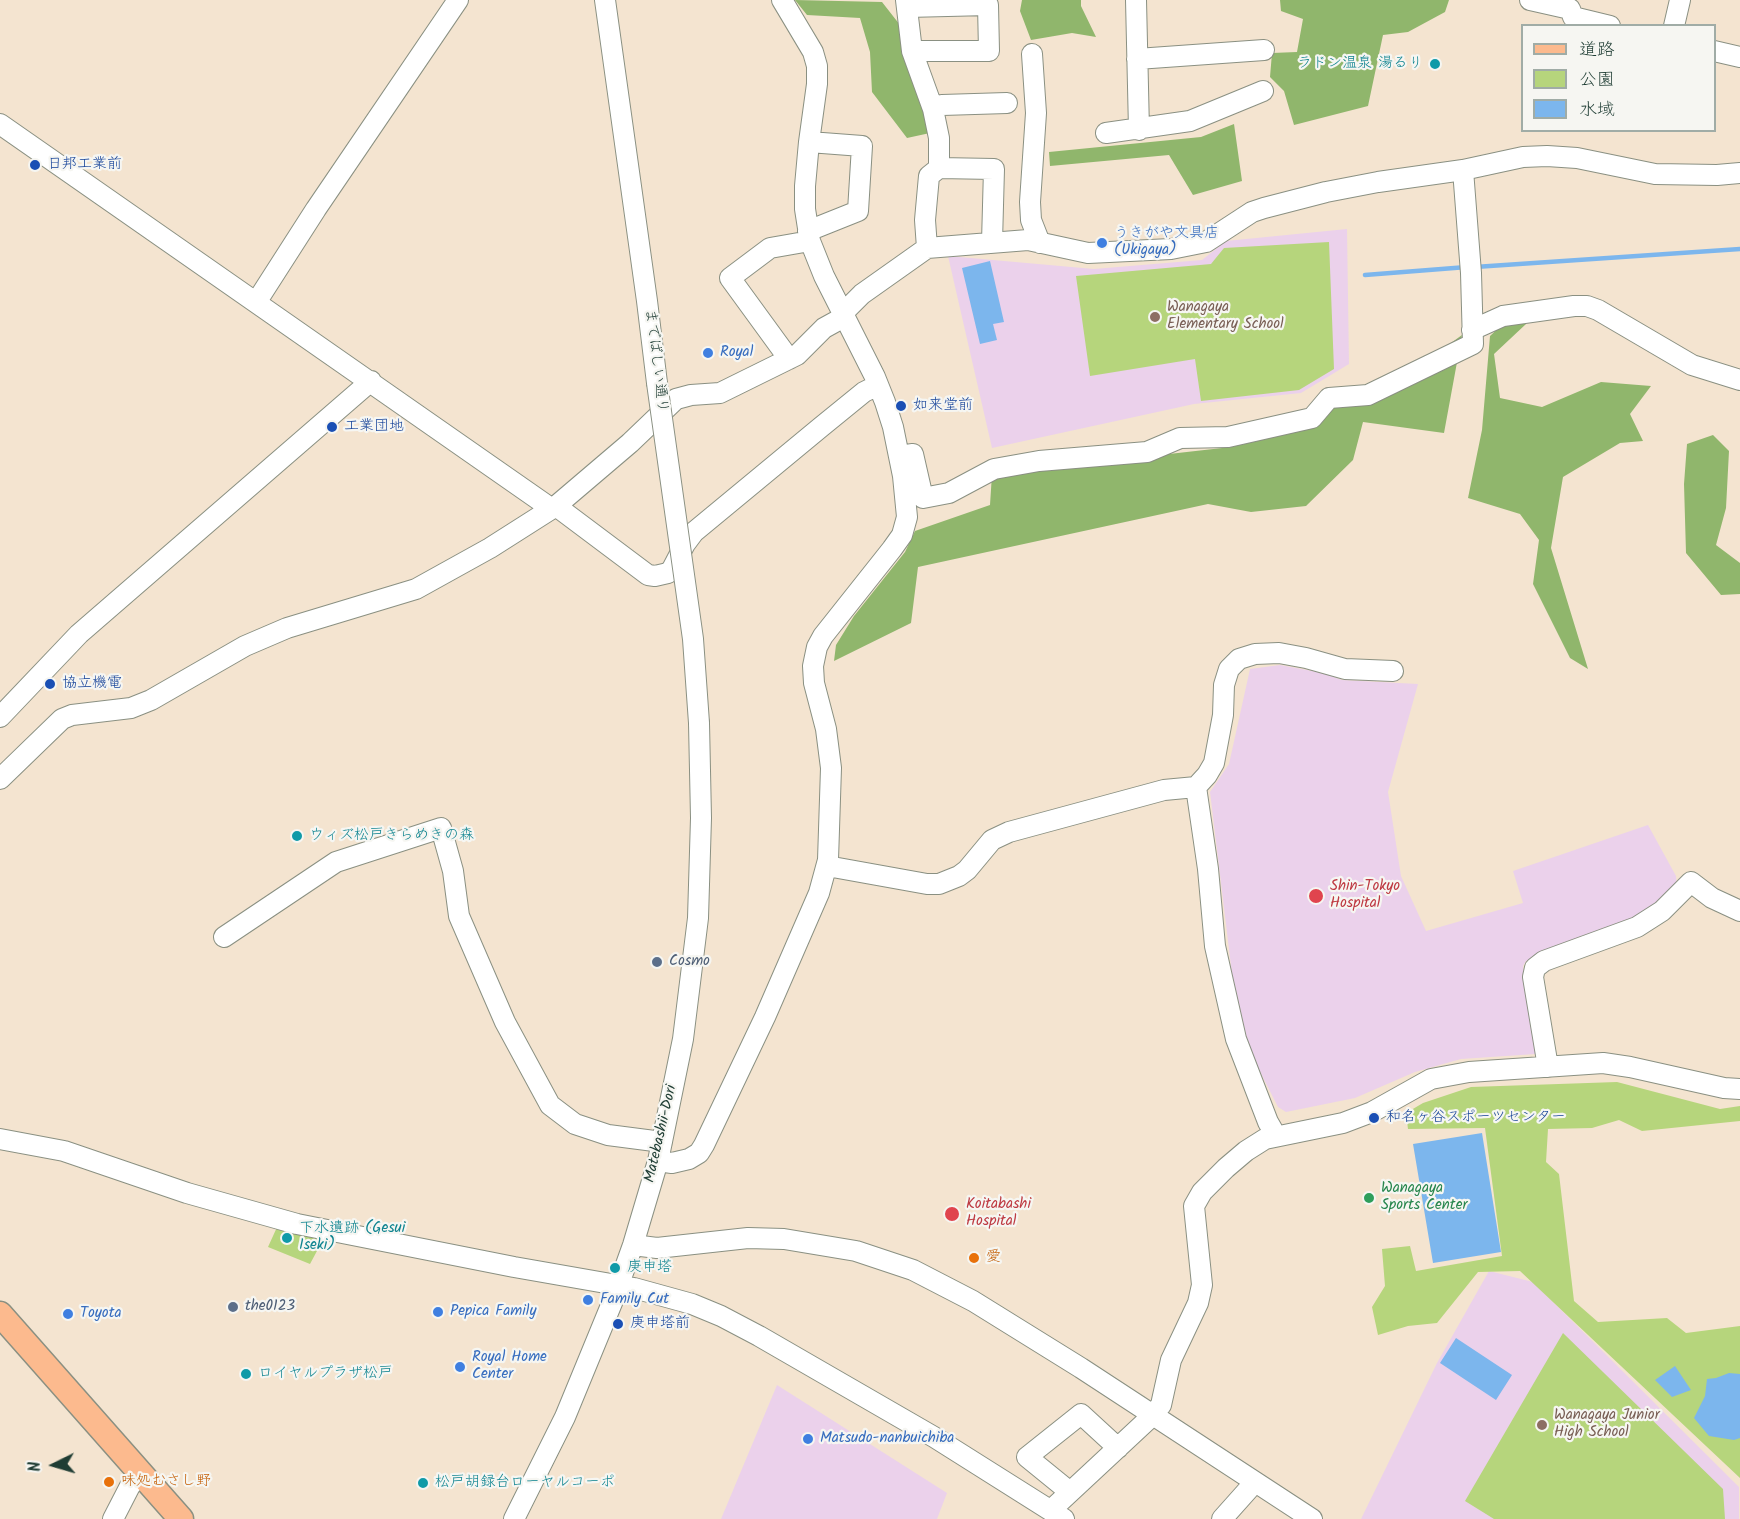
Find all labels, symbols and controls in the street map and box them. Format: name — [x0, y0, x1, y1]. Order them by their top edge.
legend — [1521, 24, 1716, 132]
text: 道路 — [1579, 36, 1615, 65]
place label: ラドン温泉 湯るり — [1297, 55, 1423, 73]
marker: ラドン温泉 湯るり — [1428, 57, 1442, 71]
text: 公園 — [1579, 66, 1615, 95]
text: 水域 — [1579, 96, 1615, 125]
place label: 日邦工業前 — [47, 156, 122, 174]
marker: 日邦工業前 — [28, 158, 42, 172]
place label: うきがや文具店 (Ukigaya) — [1114, 225, 1219, 260]
marker: うきがや文具店 (Ukigaya) — [1095, 236, 1109, 250]
place label: Wanagaya Elementary School — [1167, 299, 1284, 334]
street label: までばしい通り — [640, 308, 670, 414]
marker: Wanagaya Elementary School — [1148, 310, 1162, 324]
place label: Royal — [720, 344, 753, 362]
marker: Royal — [701, 346, 715, 360]
place label: 如来堂前 — [913, 397, 973, 415]
marker: 如来堂前 — [894, 399, 908, 413]
place label: 工業団地 — [344, 418, 404, 436]
marker: 工業団地 — [325, 420, 339, 434]
place label: 協立機電 — [62, 675, 122, 693]
marker: 協立機電 — [43, 677, 57, 691]
place label: ウィズ松戸きらめきの森 — [309, 827, 474, 845]
marker: ウィズ松戸きらめきの森 — [290, 829, 304, 843]
place label: Shin-Tokyo Hospital — [1330, 878, 1400, 913]
marker: Shin-Tokyo Hospital — [1307, 887, 1325, 905]
place label: Cosmo — [669, 953, 710, 971]
marker: Cosmo — [650, 955, 664, 969]
street label: Matebashii-Dori — [642, 1083, 682, 1185]
place label: 和名ヶ谷スポーツセンター — [1386, 1109, 1566, 1127]
marker: 和名ヶ谷スポーツセンター — [1367, 1111, 1381, 1125]
place label: Wanagaya Sports Center — [1381, 1180, 1467, 1215]
marker: Wanagaya Sports Center — [1362, 1191, 1376, 1205]
place label: Koitabashi Hospital — [966, 1196, 1031, 1231]
marker: Koitabashi Hospital — [943, 1205, 961, 1223]
place label: 下水遺跡 (Gesui Iseki) — [299, 1220, 405, 1255]
marker: 下水遺跡 (Gesui Iseki) — [280, 1231, 294, 1245]
place label: 愛 — [986, 1249, 1001, 1267]
marker: 愛 — [967, 1251, 981, 1265]
place label: 庚申塔 — [627, 1259, 672, 1277]
marker: 庚申塔 — [608, 1261, 622, 1275]
place label: Family Cut — [600, 1291, 669, 1309]
marker: Family Cut — [581, 1293, 595, 1307]
place label: the0123 — [245, 1298, 295, 1316]
marker: the0123 — [226, 1300, 240, 1314]
place label: Pepica Family — [450, 1303, 536, 1321]
place label: Toyota — [80, 1305, 121, 1323]
marker: Pepica Family — [431, 1305, 445, 1319]
marker: Toyota — [61, 1307, 75, 1321]
place label: 庚申塔前 — [630, 1315, 690, 1333]
marker: 庚申塔前 — [611, 1317, 625, 1331]
place label: Royal Home Center — [472, 1349, 547, 1384]
marker: Royal Home Center — [453, 1360, 467, 1374]
place label: ロイヤルプラザ松戸 — [258, 1365, 393, 1383]
marker: ロイヤルプラザ松戸 — [239, 1367, 253, 1381]
place label: Wanagaya Junior High School — [1554, 1407, 1660, 1442]
marker: Wanagaya Junior High School — [1535, 1418, 1549, 1432]
place label: Matsudo-nanbuichiba — [820, 1430, 954, 1448]
marker: Matsudo-nanbuichiba — [801, 1432, 815, 1446]
north arrow — [24, 1435, 84, 1495]
text: N — [23, 1460, 48, 1473]
place label: 味処むさし野 — [121, 1473, 211, 1491]
place label: 松戸胡録台ローヤルコーポ — [435, 1474, 615, 1492]
marker: 味処むさし野 — [102, 1475, 116, 1489]
marker: 松戸胡録台ローヤルコーポ — [416, 1476, 430, 1490]

